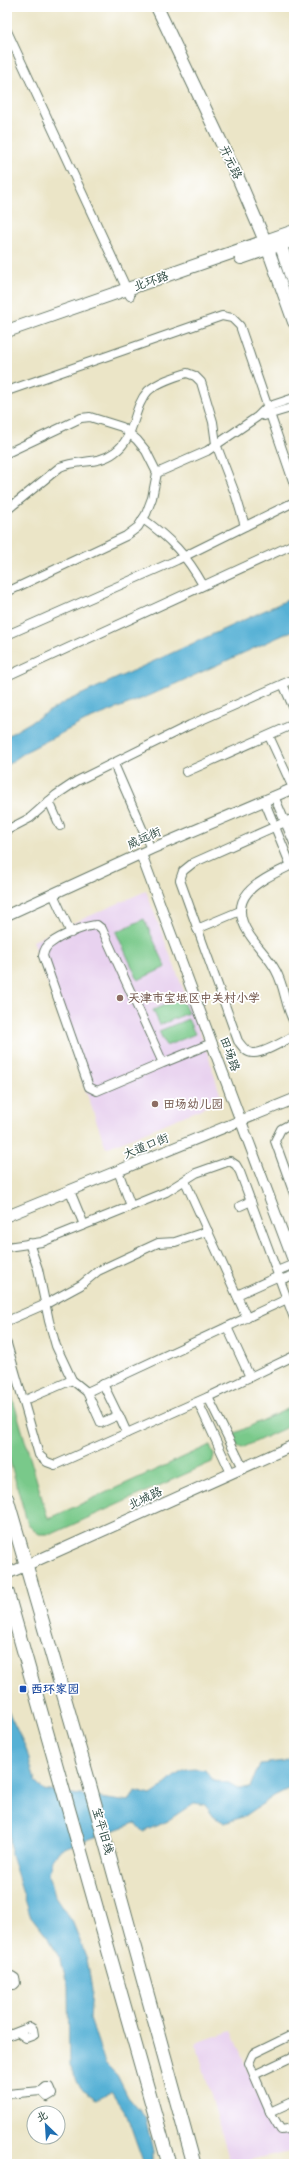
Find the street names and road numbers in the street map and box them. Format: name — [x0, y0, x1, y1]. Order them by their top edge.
street label: 开元路 — [217, 143, 245, 181]
street label: 北环路 — [132, 269, 170, 293]
street label: 威远街 — [125, 824, 163, 852]
street label: 田场路 — [217, 1035, 243, 1073]
street label: 大道口街 — [121, 1131, 171, 1161]
street label: 北城路 — [126, 1484, 164, 1512]
street label: 宝平旧线 — [90, 1806, 116, 1856]

